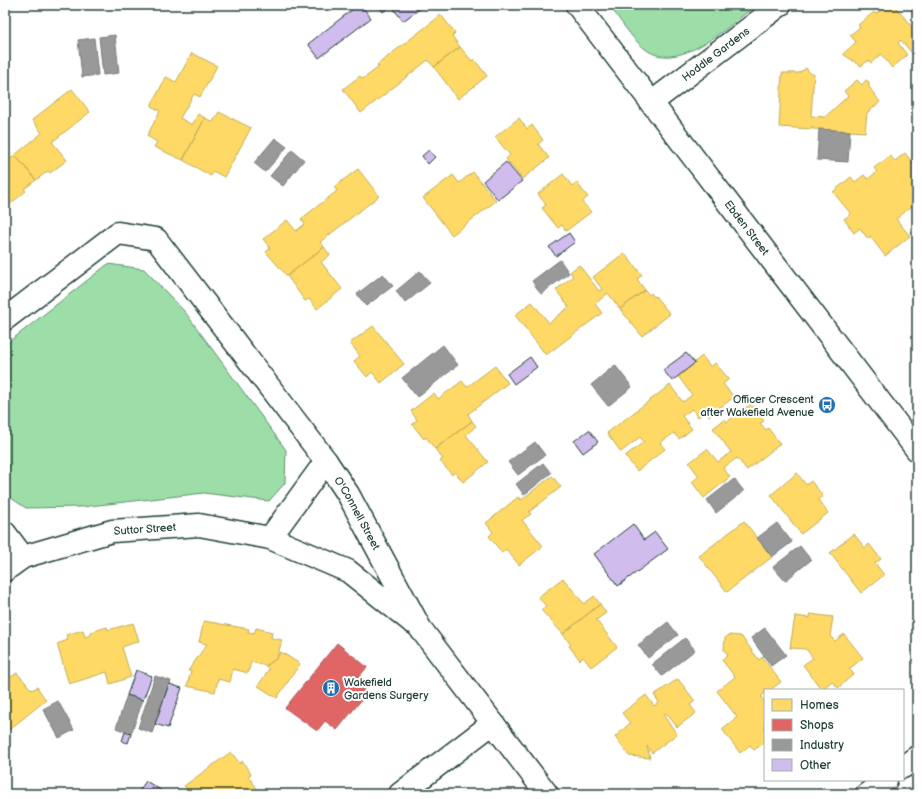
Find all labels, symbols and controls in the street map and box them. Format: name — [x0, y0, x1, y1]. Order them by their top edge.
street label: Hoddle Gardens — [679, 24, 752, 84]
street label: Ebden Street — [722, 198, 772, 258]
place label: Officer Crescent after Wakefield Avenue — [701, 393, 815, 419]
bus stop icon: Officer Crescent after Wakefield Avenue — [817, 395, 837, 415]
street label: O'Connell Street — [332, 474, 383, 552]
street label: Suttor Street — [113, 520, 177, 537]
place label: Wakefield Gardens Surgery — [344, 676, 428, 702]
building icon: Wakefield Gardens Surgery — [321, 678, 341, 698]
legend — [764, 689, 904, 781]
text: Homes — [800, 698, 839, 713]
text: Shops — [800, 718, 834, 733]
text: Industry — [800, 738, 845, 753]
text: Other — [800, 758, 832, 773]

